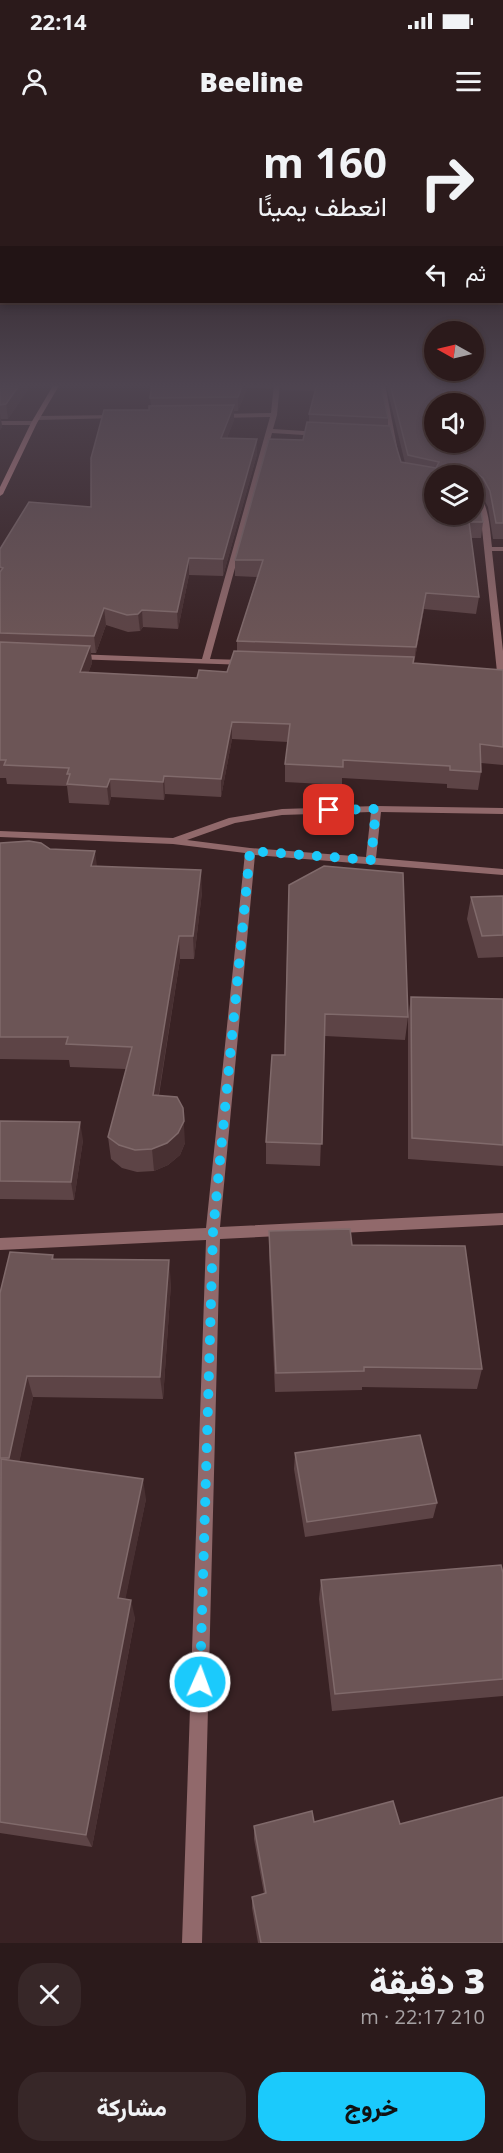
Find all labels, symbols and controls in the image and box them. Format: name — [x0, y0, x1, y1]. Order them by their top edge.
text: 22:14 — [30, 6, 87, 36]
text: Beeline — [200, 63, 303, 100]
icon: person — [18, 65, 51, 98]
icon: menu — [452, 65, 485, 98]
text: 160 m — [263, 133, 387, 190]
icon: right — [408, 144, 486, 222]
text: انعطف يمينًا — [257, 187, 387, 224]
text: ثم — [465, 257, 486, 287]
icon: left — [420, 258, 453, 291]
north arrow — [424, 321, 484, 381]
map controls — [424, 321, 484, 525]
button: sound — [424, 393, 484, 453]
button: layers — [424, 465, 484, 525]
pin — [303, 784, 354, 835]
icon: arrive — [312, 793, 345, 826]
position arrow — [168, 1650, 232, 1714]
text: 3 دقيقة — [369, 1956, 485, 2005]
button: close — [18, 1963, 81, 2026]
text: 210 m · 22:17 — [360, 2003, 485, 2030]
button: مشاركة — [18, 2072, 246, 2141]
button: خروج — [258, 2072, 485, 2141]

